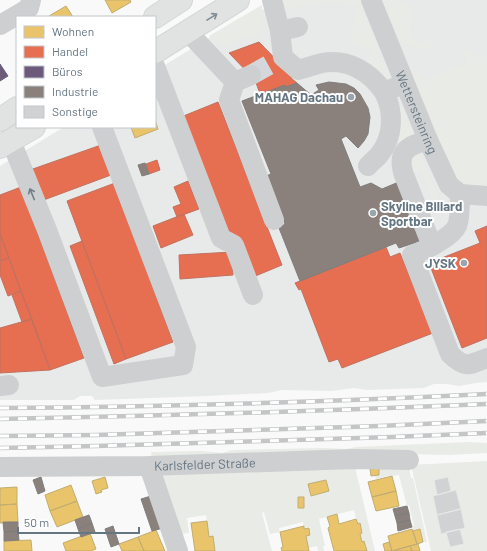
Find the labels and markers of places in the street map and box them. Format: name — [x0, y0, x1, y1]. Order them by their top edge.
place label: MAHAG Dachau — [255, 89, 343, 105]
marker: MAHAG Dachau — [346, 92, 356, 102]
place label: Skyline Billard Sportbar — [381, 198, 462, 229]
marker: Skyline Billard Sportbar — [368, 208, 378, 218]
place label: JYSK — [425, 255, 456, 271]
marker: JYSK — [459, 258, 469, 268]

